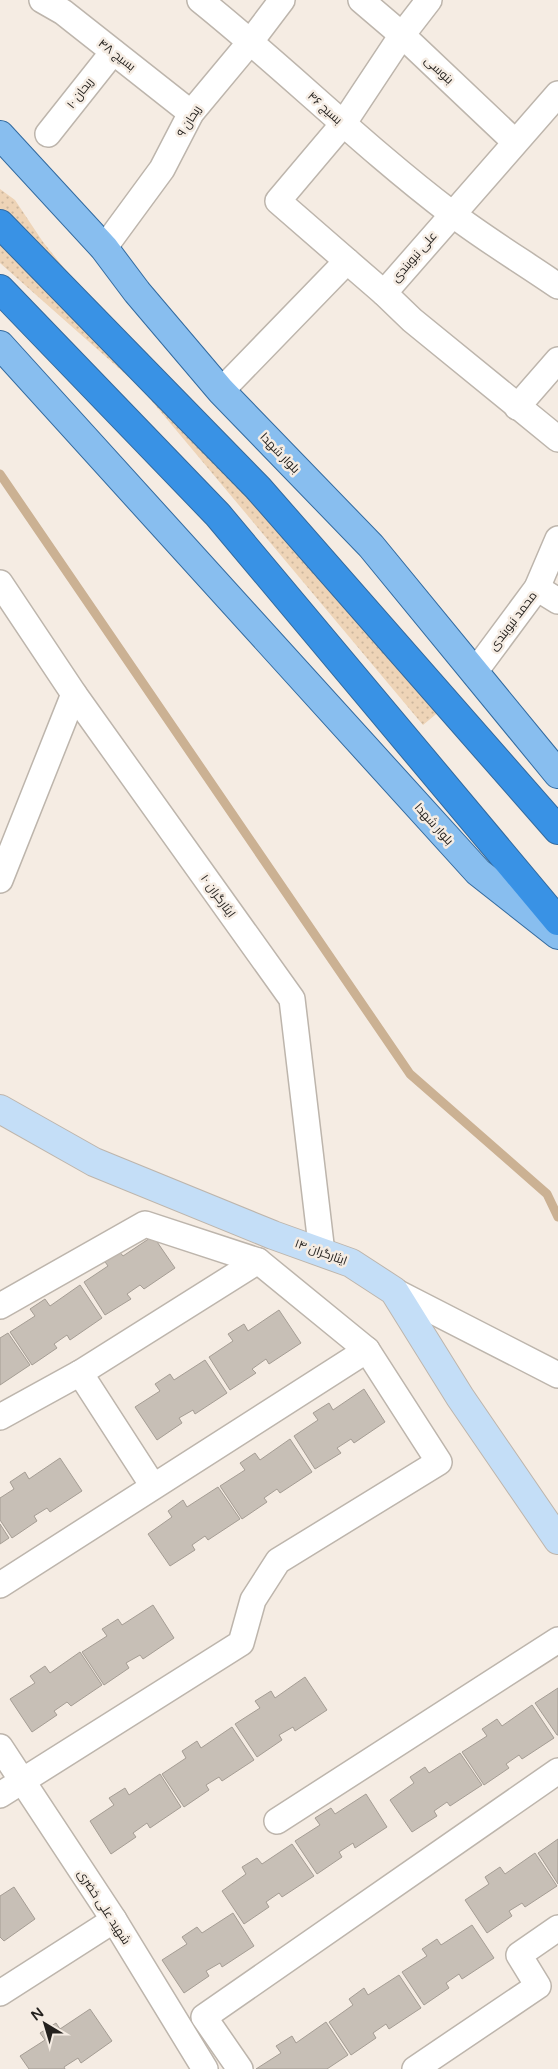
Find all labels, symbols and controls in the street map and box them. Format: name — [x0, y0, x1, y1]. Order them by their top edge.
street label: بسیج ۴۸ — [95, 36, 138, 75]
street label: بنوسی — [422, 53, 456, 87]
street label: ریحان ۱۰ — [64, 75, 96, 111]
street label: بسیج ۴۶ — [304, 89, 345, 128]
street label: ریحان ۹ — [174, 103, 204, 139]
street label: علی نبوبندی — [388, 229, 440, 285]
street label: بلوار شهدا — [257, 430, 303, 476]
street label: محمد نبوبندی — [486, 589, 540, 653]
street label: بلوار شهدا — [412, 800, 456, 848]
street label: ایثارگران ۱۰ — [198, 872, 238, 920]
street label: ایثارگران ۱۴ — [293, 1236, 349, 1268]
street label: شهید علی خضری — [75, 1867, 133, 1947]
north arrow — [20, 1999, 70, 2049]
text: N — [28, 2004, 47, 2024]

